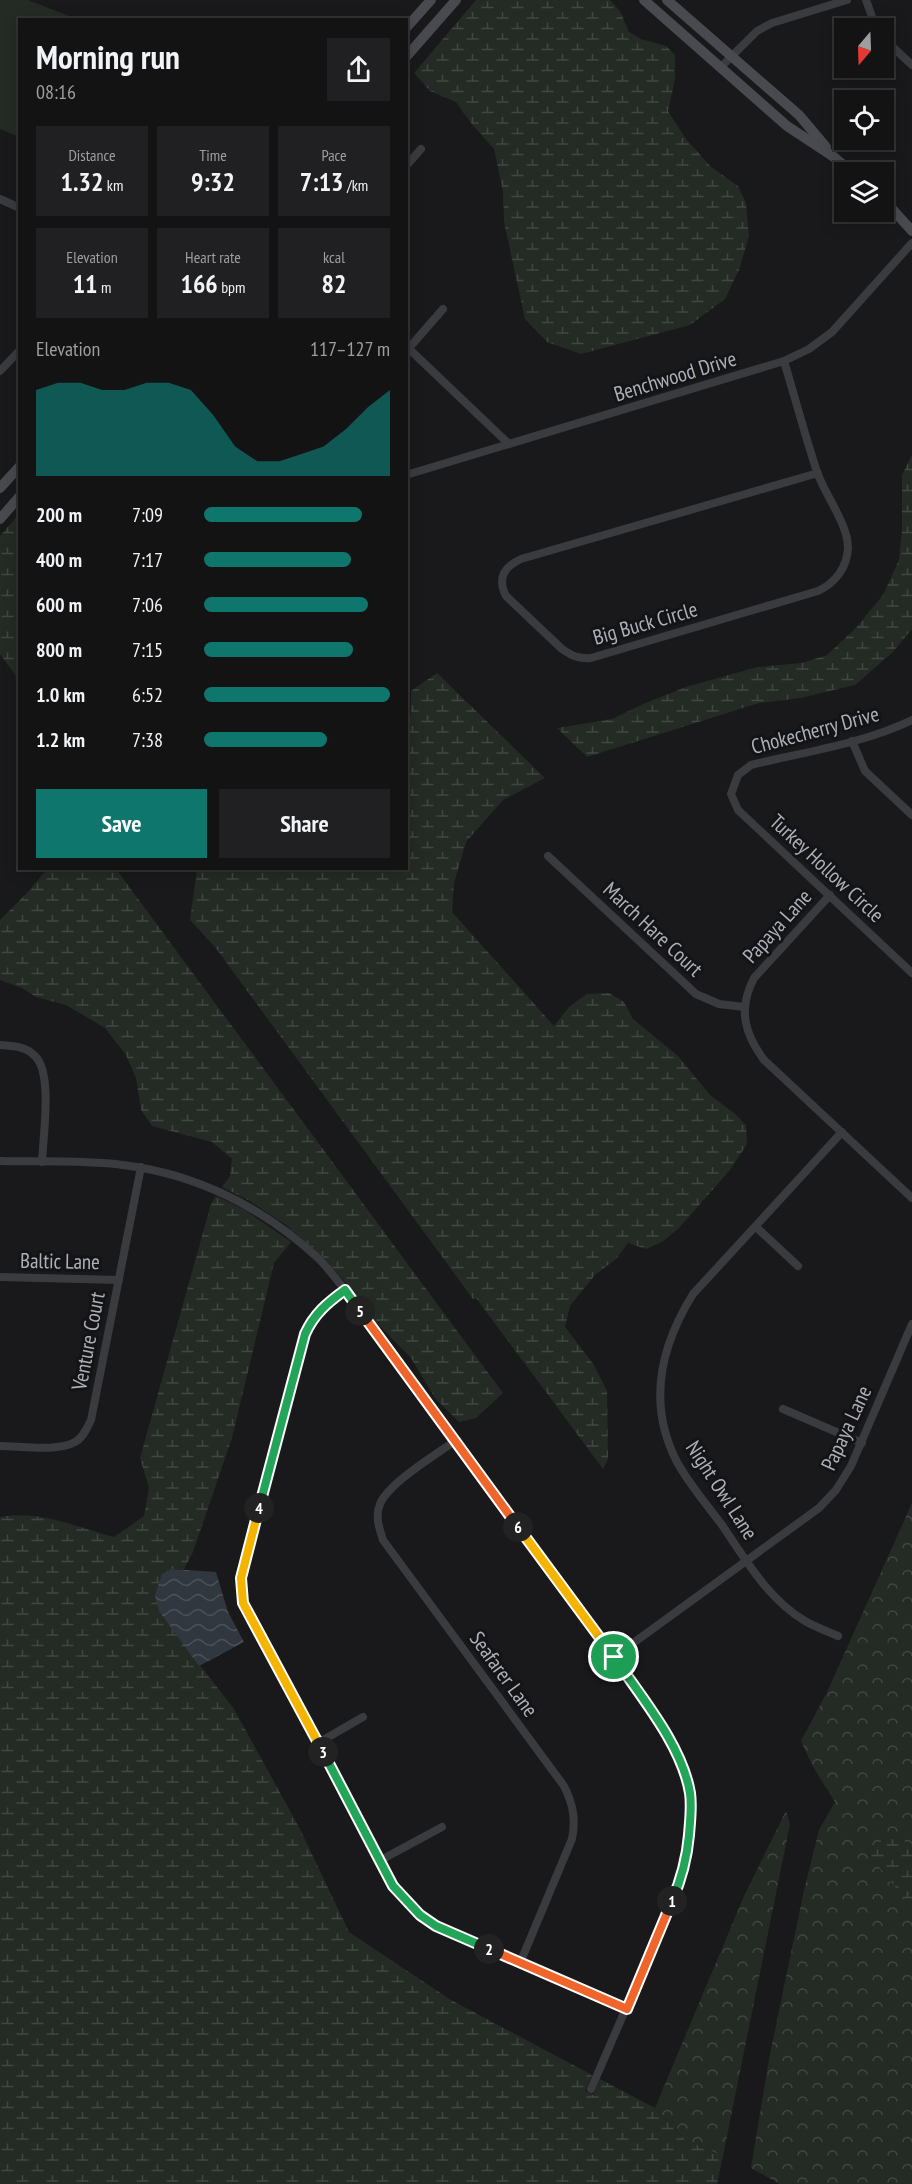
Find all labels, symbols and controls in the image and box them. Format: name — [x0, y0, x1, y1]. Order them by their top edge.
north arrow — [834, 18, 894, 78]
map controls — [834, 18, 894, 222]
text: Morning run — [36, 35, 180, 78]
button: share — [327, 38, 390, 101]
text: 08:16 — [36, 79, 76, 105]
button: locate — [834, 90, 894, 150]
text: Distance — [68, 145, 116, 165]
text: Time — [199, 145, 227, 165]
text: Pace — [321, 145, 347, 165]
button: layers — [834, 162, 894, 222]
text: 1.32 — [61, 165, 103, 198]
text: 9:32 — [191, 165, 235, 198]
text: 7:13 — [300, 165, 344, 198]
text: km — [103, 175, 123, 195]
text: /km — [344, 175, 368, 195]
text: Elevation — [66, 247, 118, 267]
text: Heart rate — [185, 247, 241, 267]
text: kcal — [323, 247, 345, 267]
text: 11 — [73, 267, 98, 300]
text: 166 — [180, 267, 218, 300]
text: 82 — [322, 267, 346, 300]
text: m — [98, 277, 111, 297]
text: bpm — [218, 277, 246, 297]
text: Elevation — [36, 336, 100, 362]
text: 117–127 m — [310, 336, 390, 362]
street label: Benchwood Drive — [611, 345, 739, 407]
text: 200 m — [36, 502, 82, 528]
text: 7:09 — [132, 502, 163, 528]
text: 400 m — [36, 547, 82, 573]
text: 7:17 — [132, 547, 163, 573]
text: 600 m — [36, 592, 82, 618]
text: 7:06 — [132, 592, 163, 618]
street label: Big Buck Circle — [590, 595, 700, 651]
text: 800 m — [36, 637, 82, 663]
text: 7:15 — [132, 637, 163, 663]
text: 1.0 km — [36, 682, 85, 708]
text: 6:52 — [132, 682, 163, 708]
street label: Chokecherry Drive — [748, 700, 882, 760]
text: 1.2 km — [36, 727, 85, 753]
text: 7:38 — [132, 727, 163, 753]
button: Save — [36, 789, 207, 858]
button: Share — [219, 789, 390, 858]
street label: Turkey Hollow Circle — [764, 808, 890, 928]
street label: March Hare Court — [598, 876, 709, 982]
street label: Papaya Lane — [737, 883, 817, 969]
street label: Baltic Lane — [20, 1247, 100, 1275]
street label: Venture Court — [65, 1289, 111, 1393]
pin: 5 — [345, 1296, 375, 1326]
text: 5 — [356, 1301, 364, 1321]
street label: Papaya Lane — [815, 1381, 877, 1475]
street label: Night Owl Lane — [680, 1436, 764, 1544]
pin: 4 — [244, 1493, 274, 1523]
text: 4 — [255, 1498, 263, 1518]
pin: 6 — [503, 1512, 533, 1542]
text: 6 — [514, 1517, 522, 1537]
street label: Seafarer Lane — [464, 1626, 544, 1722]
pin — [588, 1631, 639, 1682]
icon: arrive — [597, 1640, 630, 1673]
pin: 3 — [308, 1737, 338, 1767]
text: 3 — [319, 1742, 327, 1762]
pin: 1 — [657, 1886, 687, 1916]
text: 1 — [668, 1891, 676, 1911]
pin: 2 — [474, 1934, 504, 1964]
text: 2 — [485, 1939, 493, 1959]

